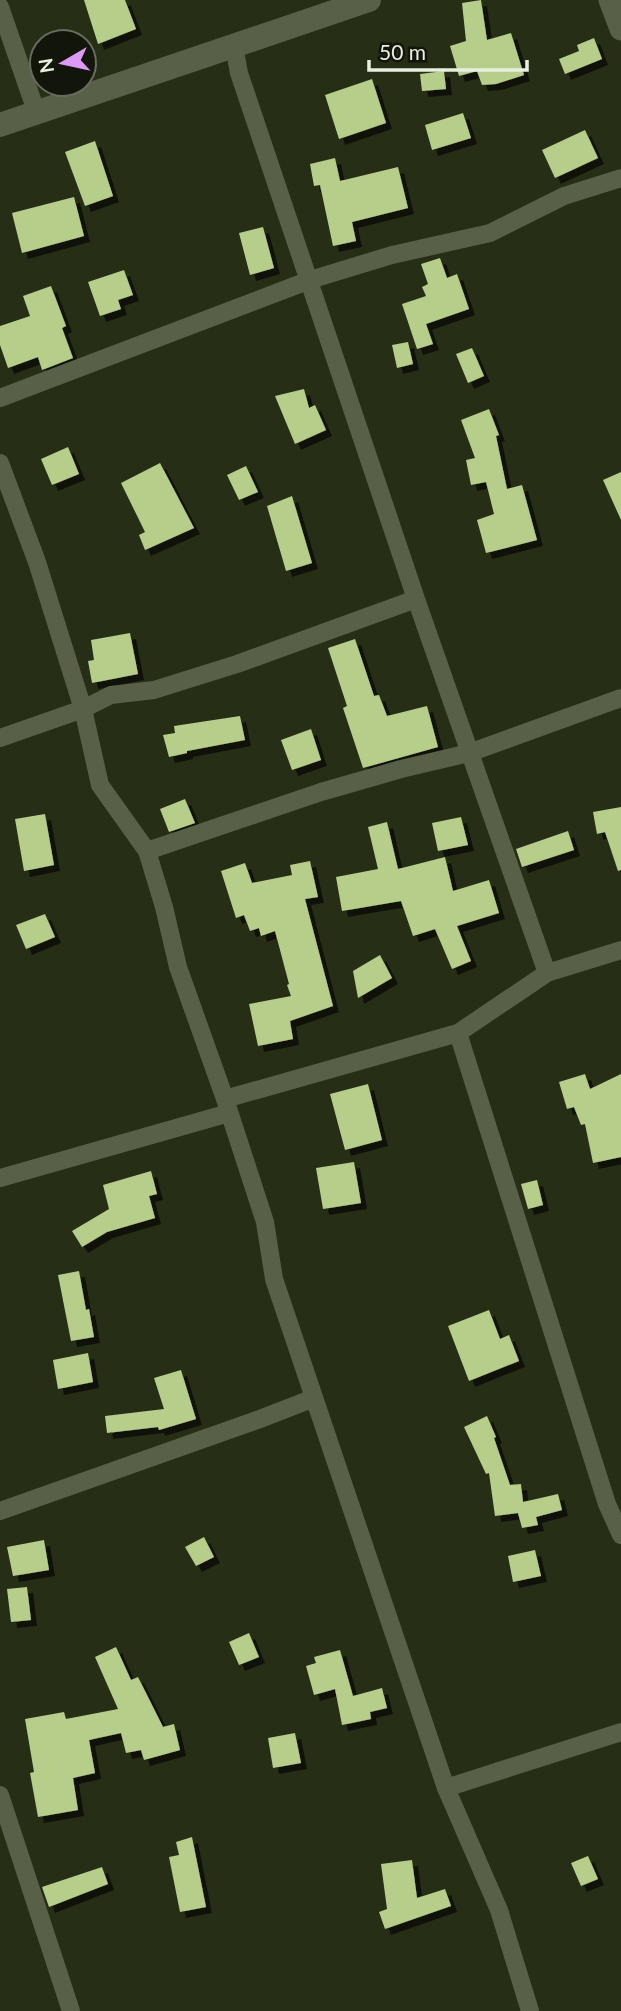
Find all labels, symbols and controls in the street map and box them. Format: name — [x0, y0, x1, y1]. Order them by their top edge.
north arrow — [28, 28, 98, 98]
scale bar — [369, 28, 526, 72]
text: 50 m — [379, 39, 426, 64]
text: N — [33, 57, 58, 75]

